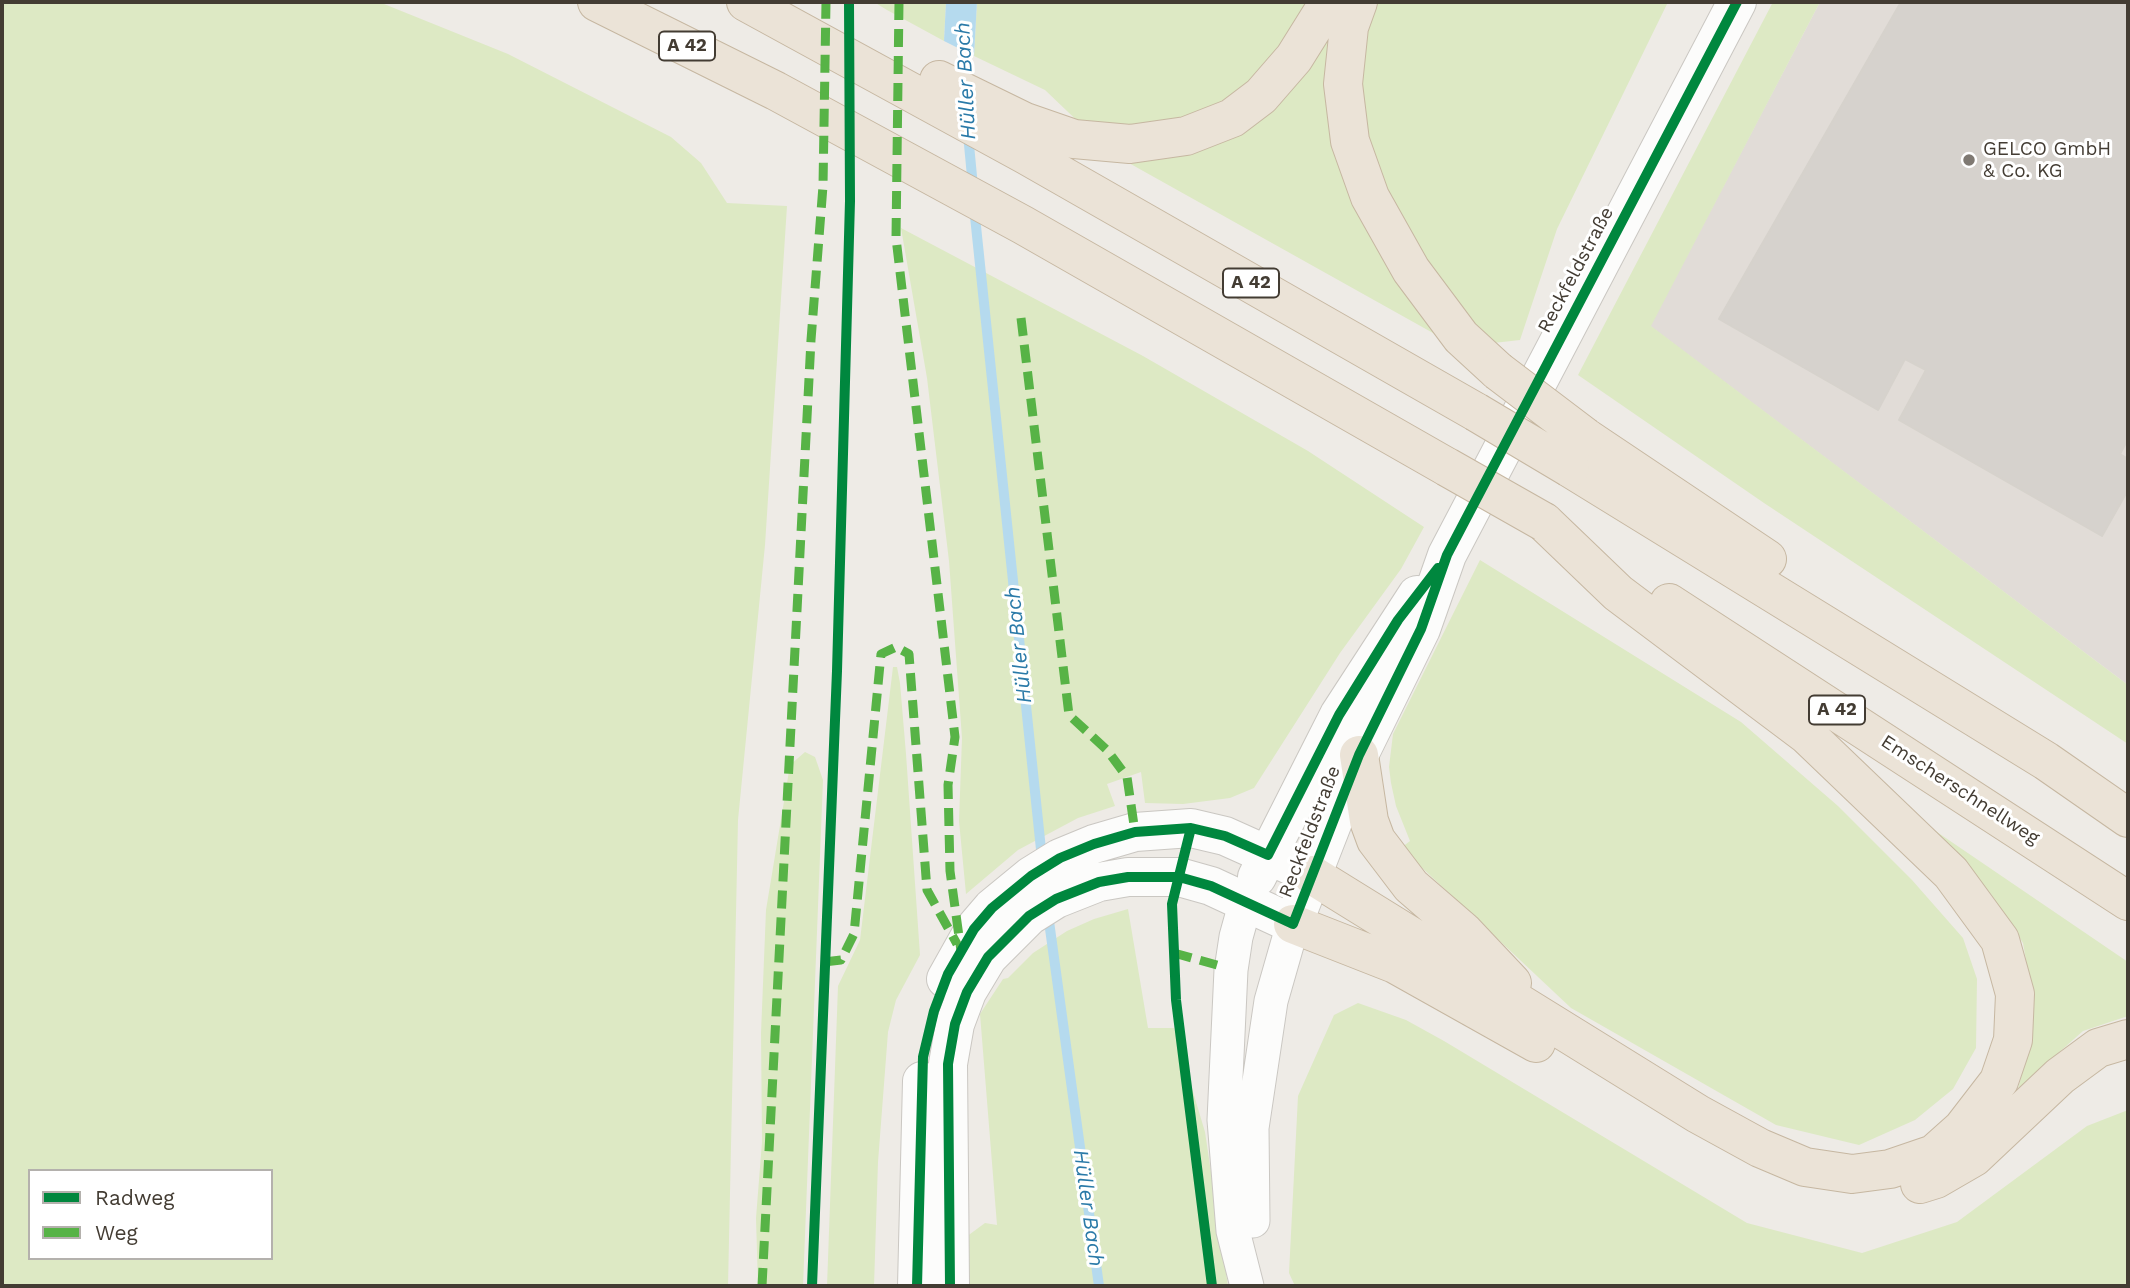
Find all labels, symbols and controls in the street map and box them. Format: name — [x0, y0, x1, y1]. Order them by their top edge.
water label: Hüller Bach — [950, 22, 982, 140]
road number: A 42 — [659, 32, 715, 60]
place label: GELCO GmbH & Co. KG — [1983, 138, 2111, 182]
marker: GELCO GmbH & Co. KG — [1961, 152, 1977, 168]
street label: Reckfeldstraße — [1533, 203, 1619, 337]
road number: A 42 — [1223, 268, 1279, 298]
water label: Hüller Bach — [1000, 585, 1038, 705]
road number: A 42 — [1809, 696, 1865, 724]
street label: Emscherschnellweg — [1877, 730, 2043, 850]
street label: Reckfeldstraße — [1274, 763, 1346, 901]
water label: Hüller Bach — [1067, 1148, 1109, 1268]
legend — [28, 1169, 273, 1260]
text: Radweg — [95, 1185, 175, 1210]
text: Weg — [95, 1220, 138, 1245]

